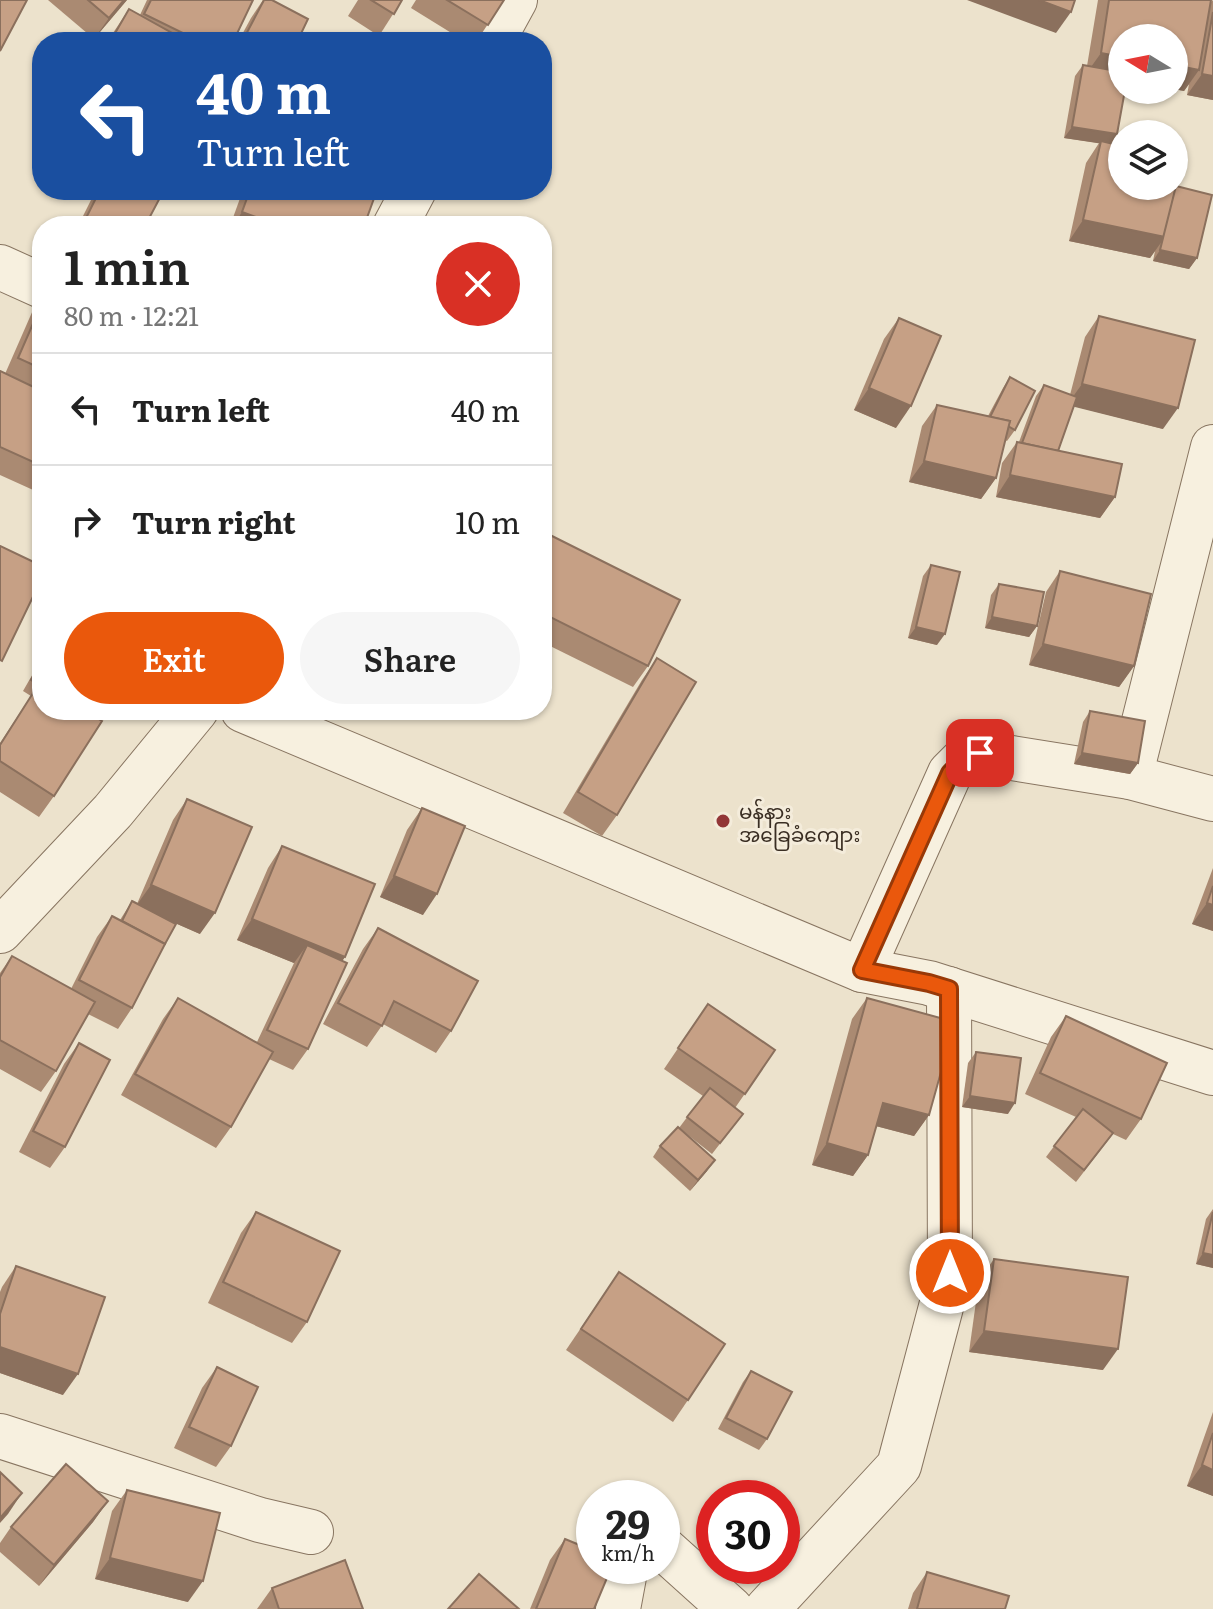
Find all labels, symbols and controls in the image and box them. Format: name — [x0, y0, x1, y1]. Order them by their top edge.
north arrow — [1108, 24, 1188, 104]
map controls — [1108, 24, 1188, 200]
text: 40 m — [196, 48, 331, 131]
icon: left — [64, 64, 168, 168]
button: layers — [1108, 120, 1188, 200]
text: Turn left — [196, 124, 350, 177]
text: 1 min — [64, 229, 190, 300]
button: close — [436, 242, 520, 326]
text: 80 m · 12:21 — [64, 295, 199, 334]
icon: left — [64, 387, 108, 431]
text: Turn left — [132, 387, 270, 431]
text: 40 m — [451, 387, 520, 431]
icon: right — [64, 499, 108, 543]
text: Turn right — [132, 499, 296, 543]
text: 10 m — [455, 499, 520, 543]
button: Exit — [64, 612, 284, 704]
button: Share — [300, 612, 520, 704]
pin — [946, 719, 1014, 787]
icon: arrive — [958, 731, 1002, 775]
place label: မန်နား အခြေခံကျေား — [739, 795, 860, 851]
marker: မန်နား အခြေခံကျေား — [714, 812, 732, 830]
position arrow — [908, 1231, 992, 1315]
speed limit sign: 30 — [696, 1480, 800, 1584]
text: 29 — [606, 1492, 650, 1551]
text: km/h — [601, 1537, 655, 1567]

